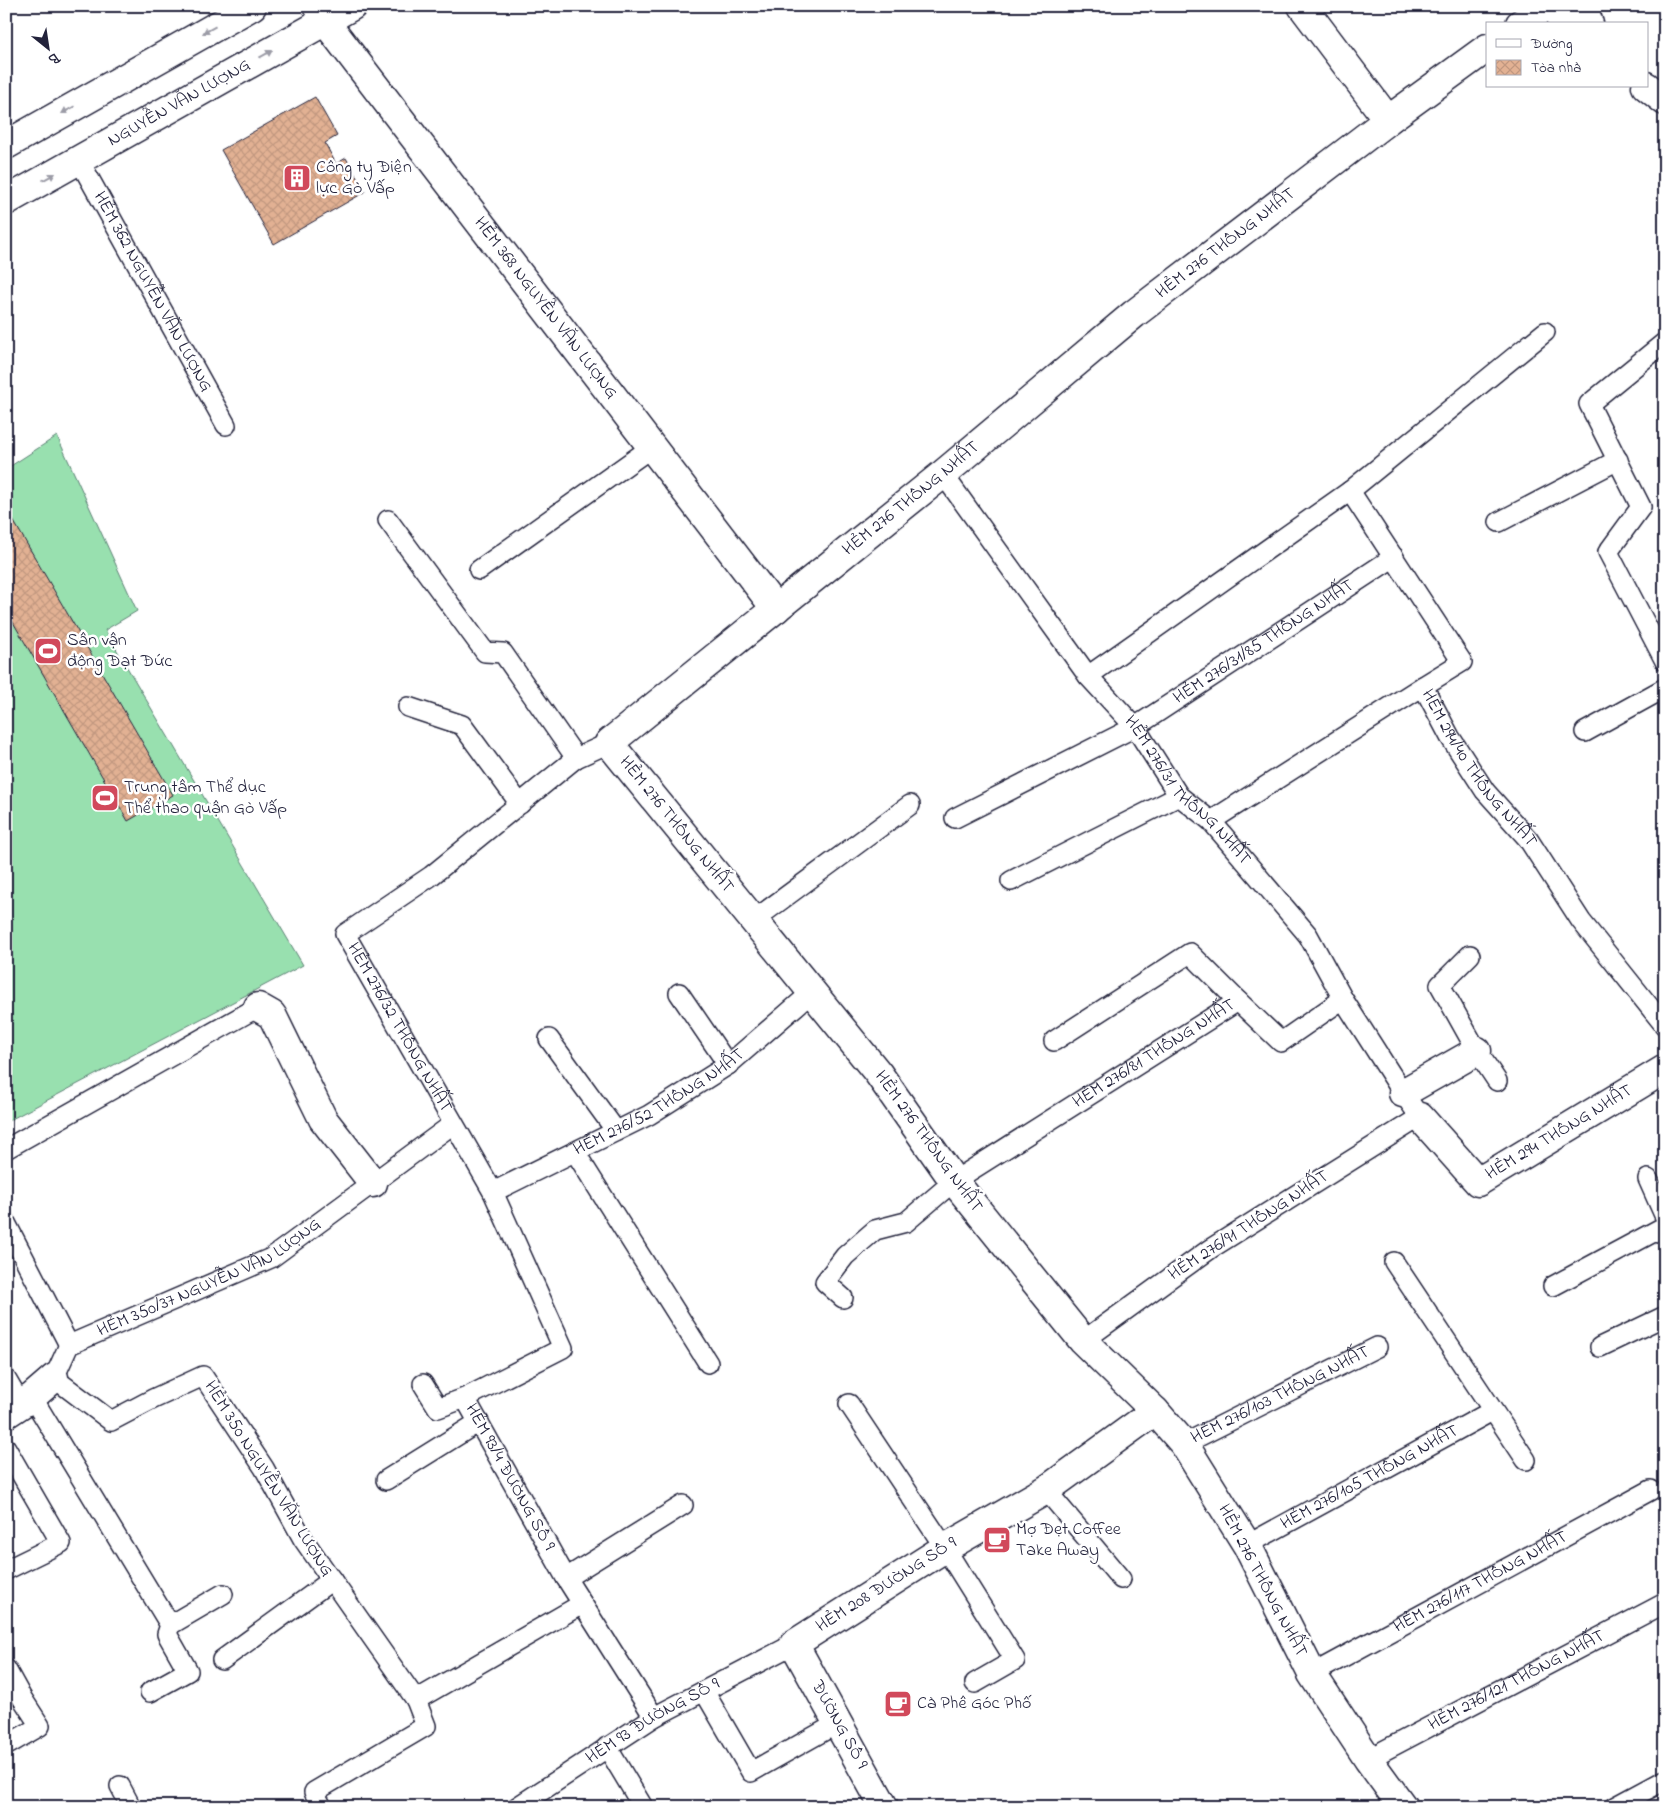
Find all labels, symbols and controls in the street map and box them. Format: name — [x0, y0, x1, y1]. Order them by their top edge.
north arrow — [22, 22, 72, 72]
legend — [1486, 22, 1648, 88]
one-way arrow — [203, 26, 216, 35]
text: Đường — [1530, 33, 1573, 56]
text: B — [44, 46, 64, 70]
one-way arrow — [260, 50, 273, 59]
street label: NGUYỄN VĂN LƯỢNG — [103, 53, 256, 154]
text: Tòa nhà — [1531, 57, 1581, 79]
one-way arrow — [60, 106, 75, 114]
place label: Công ty Điện lực Gò Vấp — [316, 155, 412, 202]
building icon: Công ty Điện lực Gò Vấp — [282, 163, 312, 193]
one-way arrow — [41, 173, 56, 181]
street label: HẺM 276 THỐNG NHẤT — [1150, 182, 1301, 306]
street label: HẺM 362 NGUYỄN VĂN LƯỢNG — [86, 187, 218, 397]
street label: HẺM 368 NGUYỄN VĂN LƯỢNG — [467, 212, 624, 405]
street label: HẺM 276 THỐNG NHẤT — [837, 435, 986, 563]
street label: HẺM 276/31/85 THỐNG NHẤT — [1168, 573, 1360, 711]
place label: Sân vận động Đạt Đức — [67, 628, 172, 676]
sports icon: Sân vận động Đạt Đức — [33, 636, 63, 666]
street label: HẺM 294/40 THỐNG NHẤT — [1414, 685, 1543, 852]
street label: HẺM 276/31 THỐNG NHẤT — [1118, 710, 1257, 871]
street label: HẺM 276 THỐNG NHẤT — [612, 749, 741, 899]
place label: Trung tâm Thể dục Thể thao quận Gò Vấp — [124, 775, 287, 822]
sports icon: Trung tâm Thể dục Thể thao quận Gò Vấp — [90, 783, 120, 813]
street label: HẺM 276/32 THỐNG NHẤT — [340, 938, 458, 1118]
street label: HẺM 276/81 THỐNG NHẤT — [1068, 993, 1241, 1115]
street label: HẺM 276/52 THỐNG NHẤT — [569, 1043, 751, 1163]
street label: HẺM 276 THỐNG NHẤT — [867, 1064, 990, 1218]
street label: HẺM 294 THỐNG NHẤT — [1481, 1078, 1638, 1187]
street label: HẺM 276/91 THỐNG NHẤT — [1162, 1163, 1334, 1288]
street label: HẺM 350/37 NGUYỄN VĂN LƯỢNG — [93, 1212, 327, 1344]
street label: HẺM 276/103 THỐNG NHẤT — [1187, 1340, 1374, 1451]
street label: HẺM 350 NGUYỄN VĂN LƯỢNG — [197, 1376, 339, 1582]
street label: HẺM 93/4 ĐƯỜNG SỐ 9 — [458, 1399, 561, 1556]
street label: HẺM 276/105 THỐNG NHẤT — [1276, 1419, 1464, 1537]
street label: HẺM 276 THỐNG NHẤT — [1211, 1499, 1315, 1662]
place label: Mợ Đẹt Coffee Take Away — [1016, 1517, 1122, 1564]
cafe icon: Mợ Đẹt Coffee Take Away — [982, 1525, 1012, 1555]
street label: HẺM 276/117 THỐNG NHẤT — [1389, 1525, 1573, 1640]
street label: HẺM 208 ĐƯỜNG SỐ 9 — [811, 1530, 962, 1640]
street label: HẺM 276/121 THỐNG NHẤT — [1424, 1624, 1610, 1738]
street label: HẺM 93 ĐƯỜNG SỐ 9 — [581, 1671, 725, 1771]
street label: ĐƯỜNG SỐ 9 — [803, 1675, 874, 1775]
cafe icon: Cà Phê Góc Phố — [883, 1689, 913, 1719]
place label: Cà Phê Góc Phố — [917, 1691, 1032, 1717]

